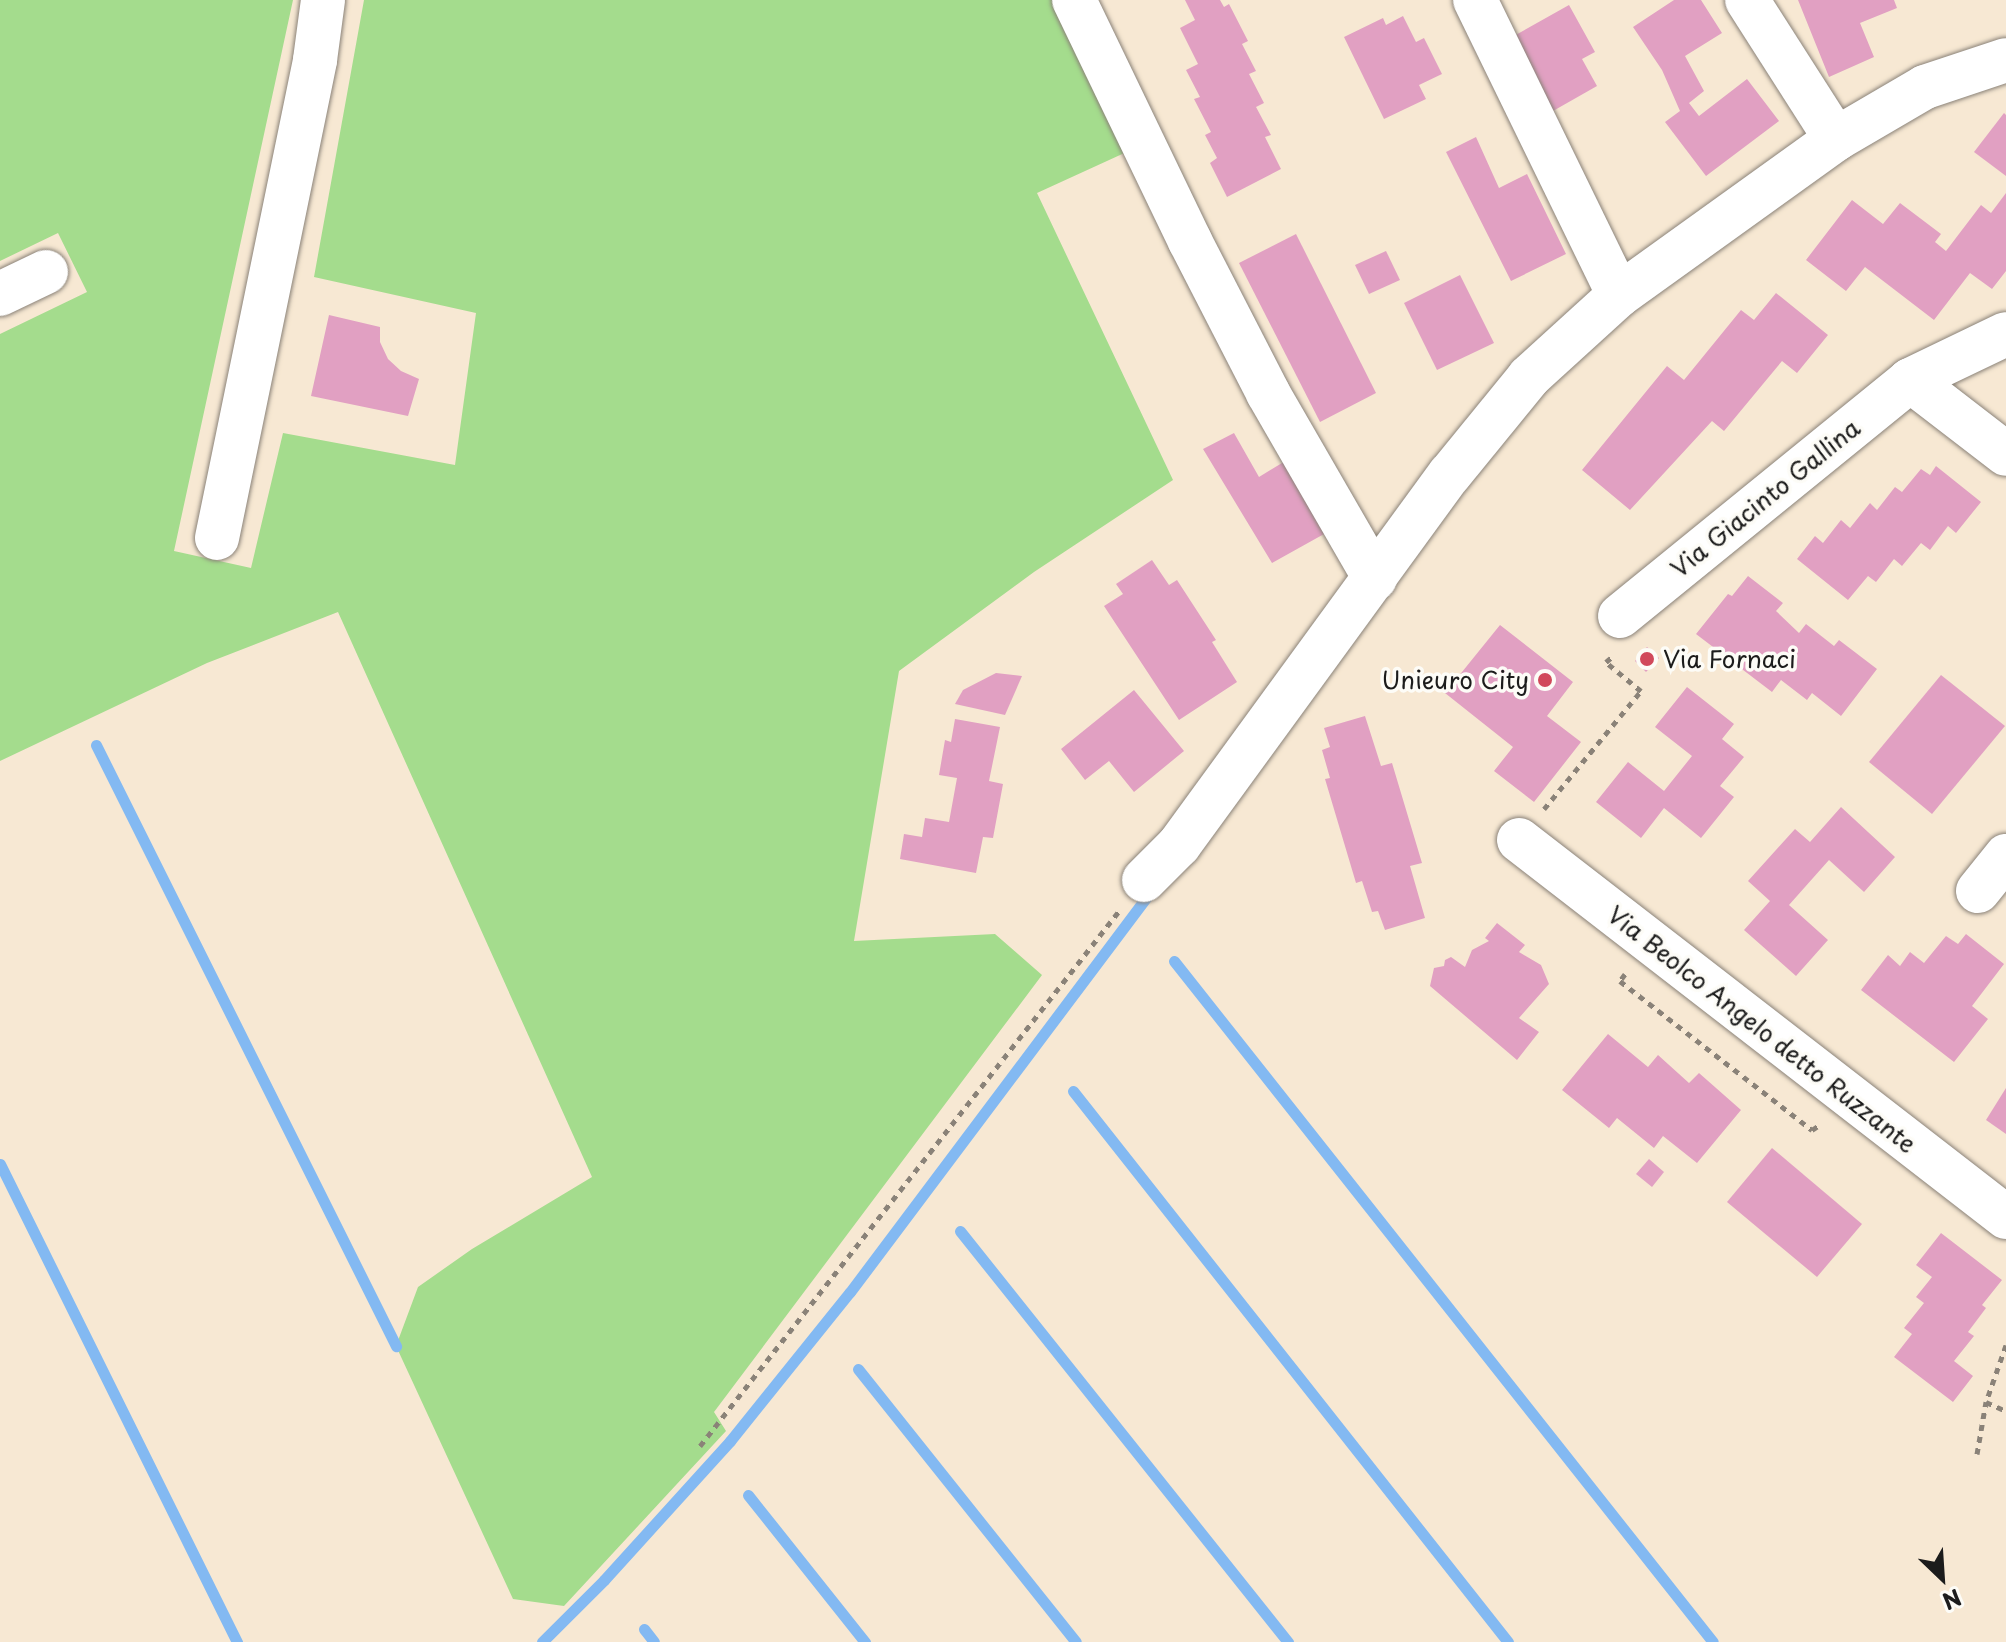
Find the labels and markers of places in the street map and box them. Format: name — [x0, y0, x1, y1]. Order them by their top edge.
place label: Via Fornaci — [1663, 645, 1795, 673]
marker: Via Fornaci — [1638, 650, 1656, 668]
place label: Unieuro City — [1382, 666, 1529, 694]
marker: Unieuro City — [1536, 671, 1554, 689]

